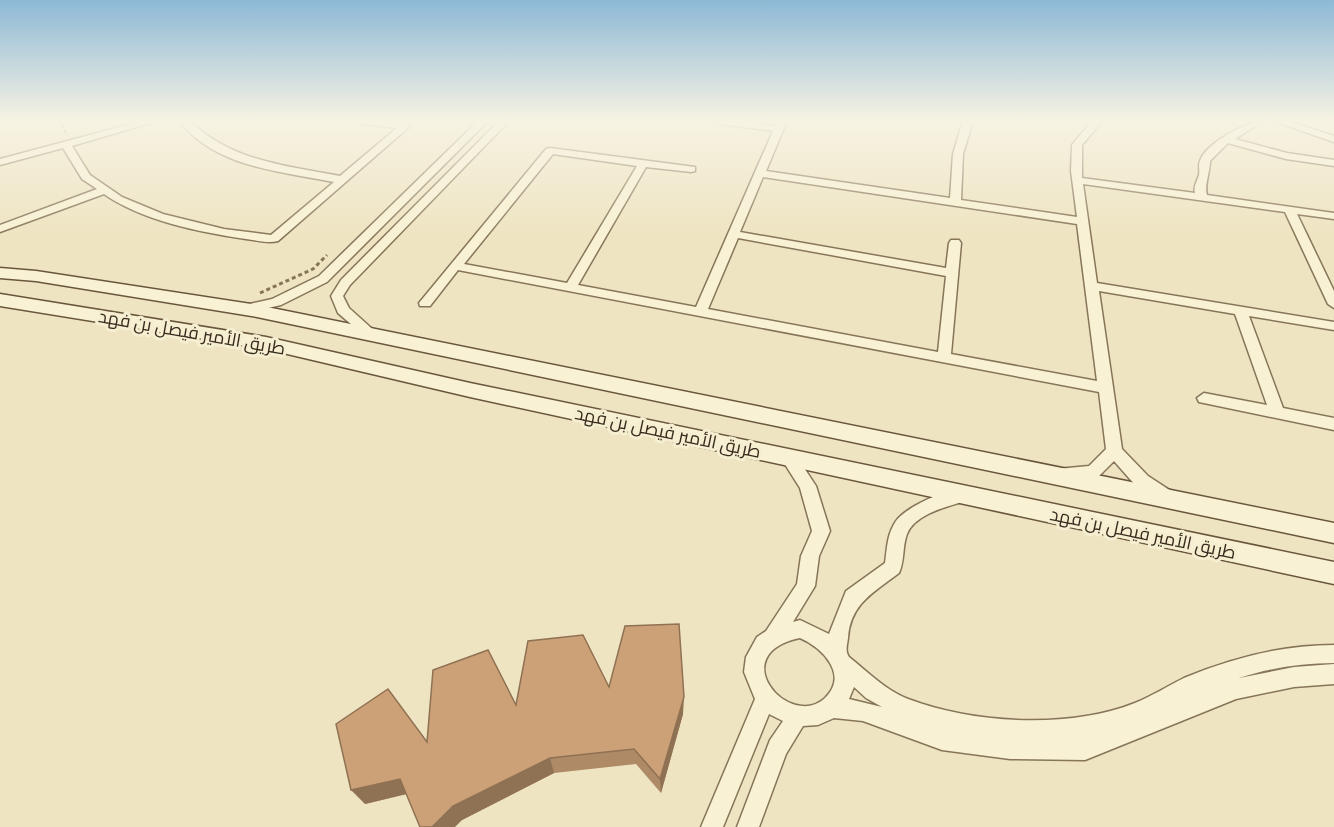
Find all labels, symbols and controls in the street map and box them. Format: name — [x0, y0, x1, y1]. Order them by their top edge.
street label: طريق الأمير فيصل بن فهد — [96, 299, 288, 365]
street label: طريق الأمير فيصل بن فهد — [572, 396, 764, 468]
street label: طريق الأمير فيصل بن فهد — [1047, 497, 1239, 569]

